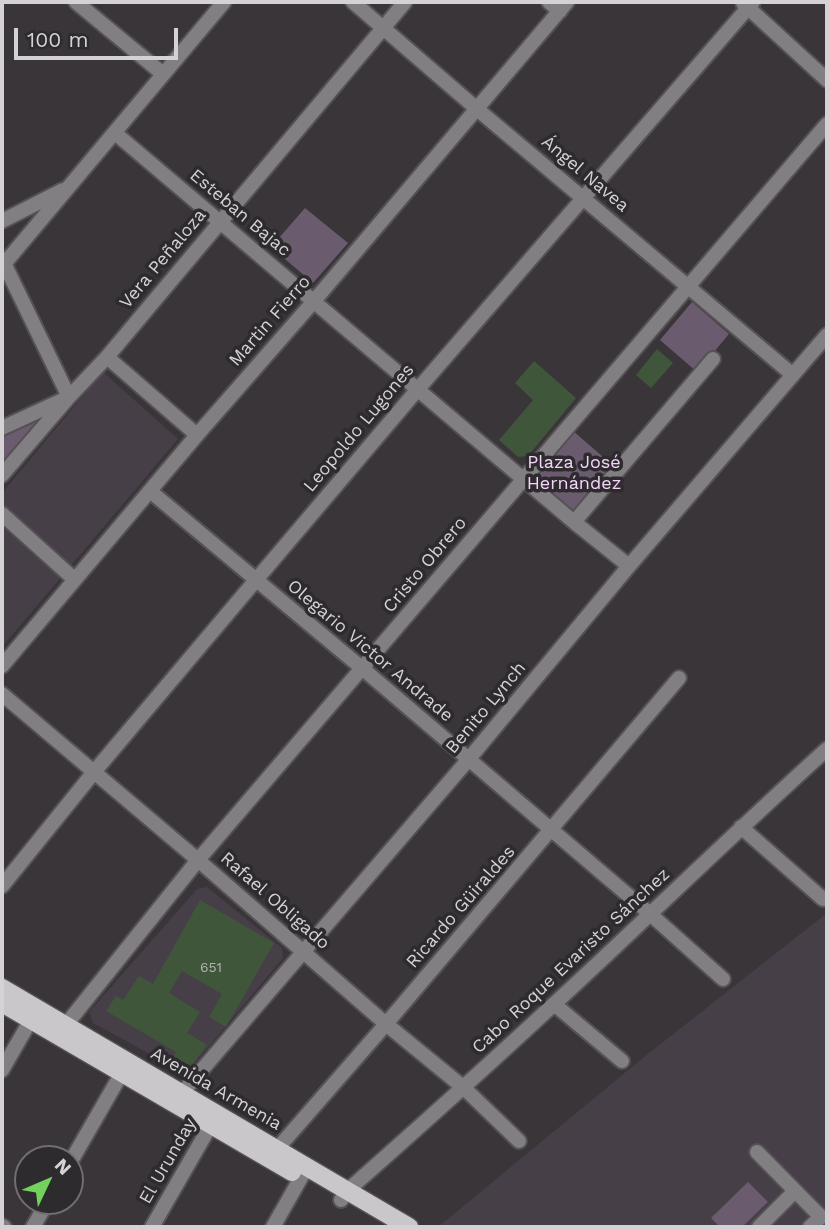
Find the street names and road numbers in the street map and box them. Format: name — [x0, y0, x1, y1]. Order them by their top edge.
street label: Ángel Navea — [537, 131, 633, 217]
street label: Esteban Bajac — [185, 165, 295, 261]
street label: Vera Peñaloza — [115, 205, 211, 313]
street label: Martin Fierro — [225, 271, 315, 371]
street label: Leopoldo Lugones — [299, 360, 419, 496]
street label: Cristo Obrero — [379, 513, 471, 617]
street label: Olegario Victor Andrade — [283, 575, 457, 727]
street label: Benito Lynch — [441, 658, 531, 758]
street label: Ricardo Güiraldes — [402, 841, 520, 973]
street label: Rafael Obligado — [216, 848, 334, 954]
street label: Cabo Roque Evaristo Sánchez — [468, 864, 674, 1058]
street label: Avenida Armenia — [147, 1043, 285, 1135]
street label: El Urunday — [135, 1114, 201, 1208]

